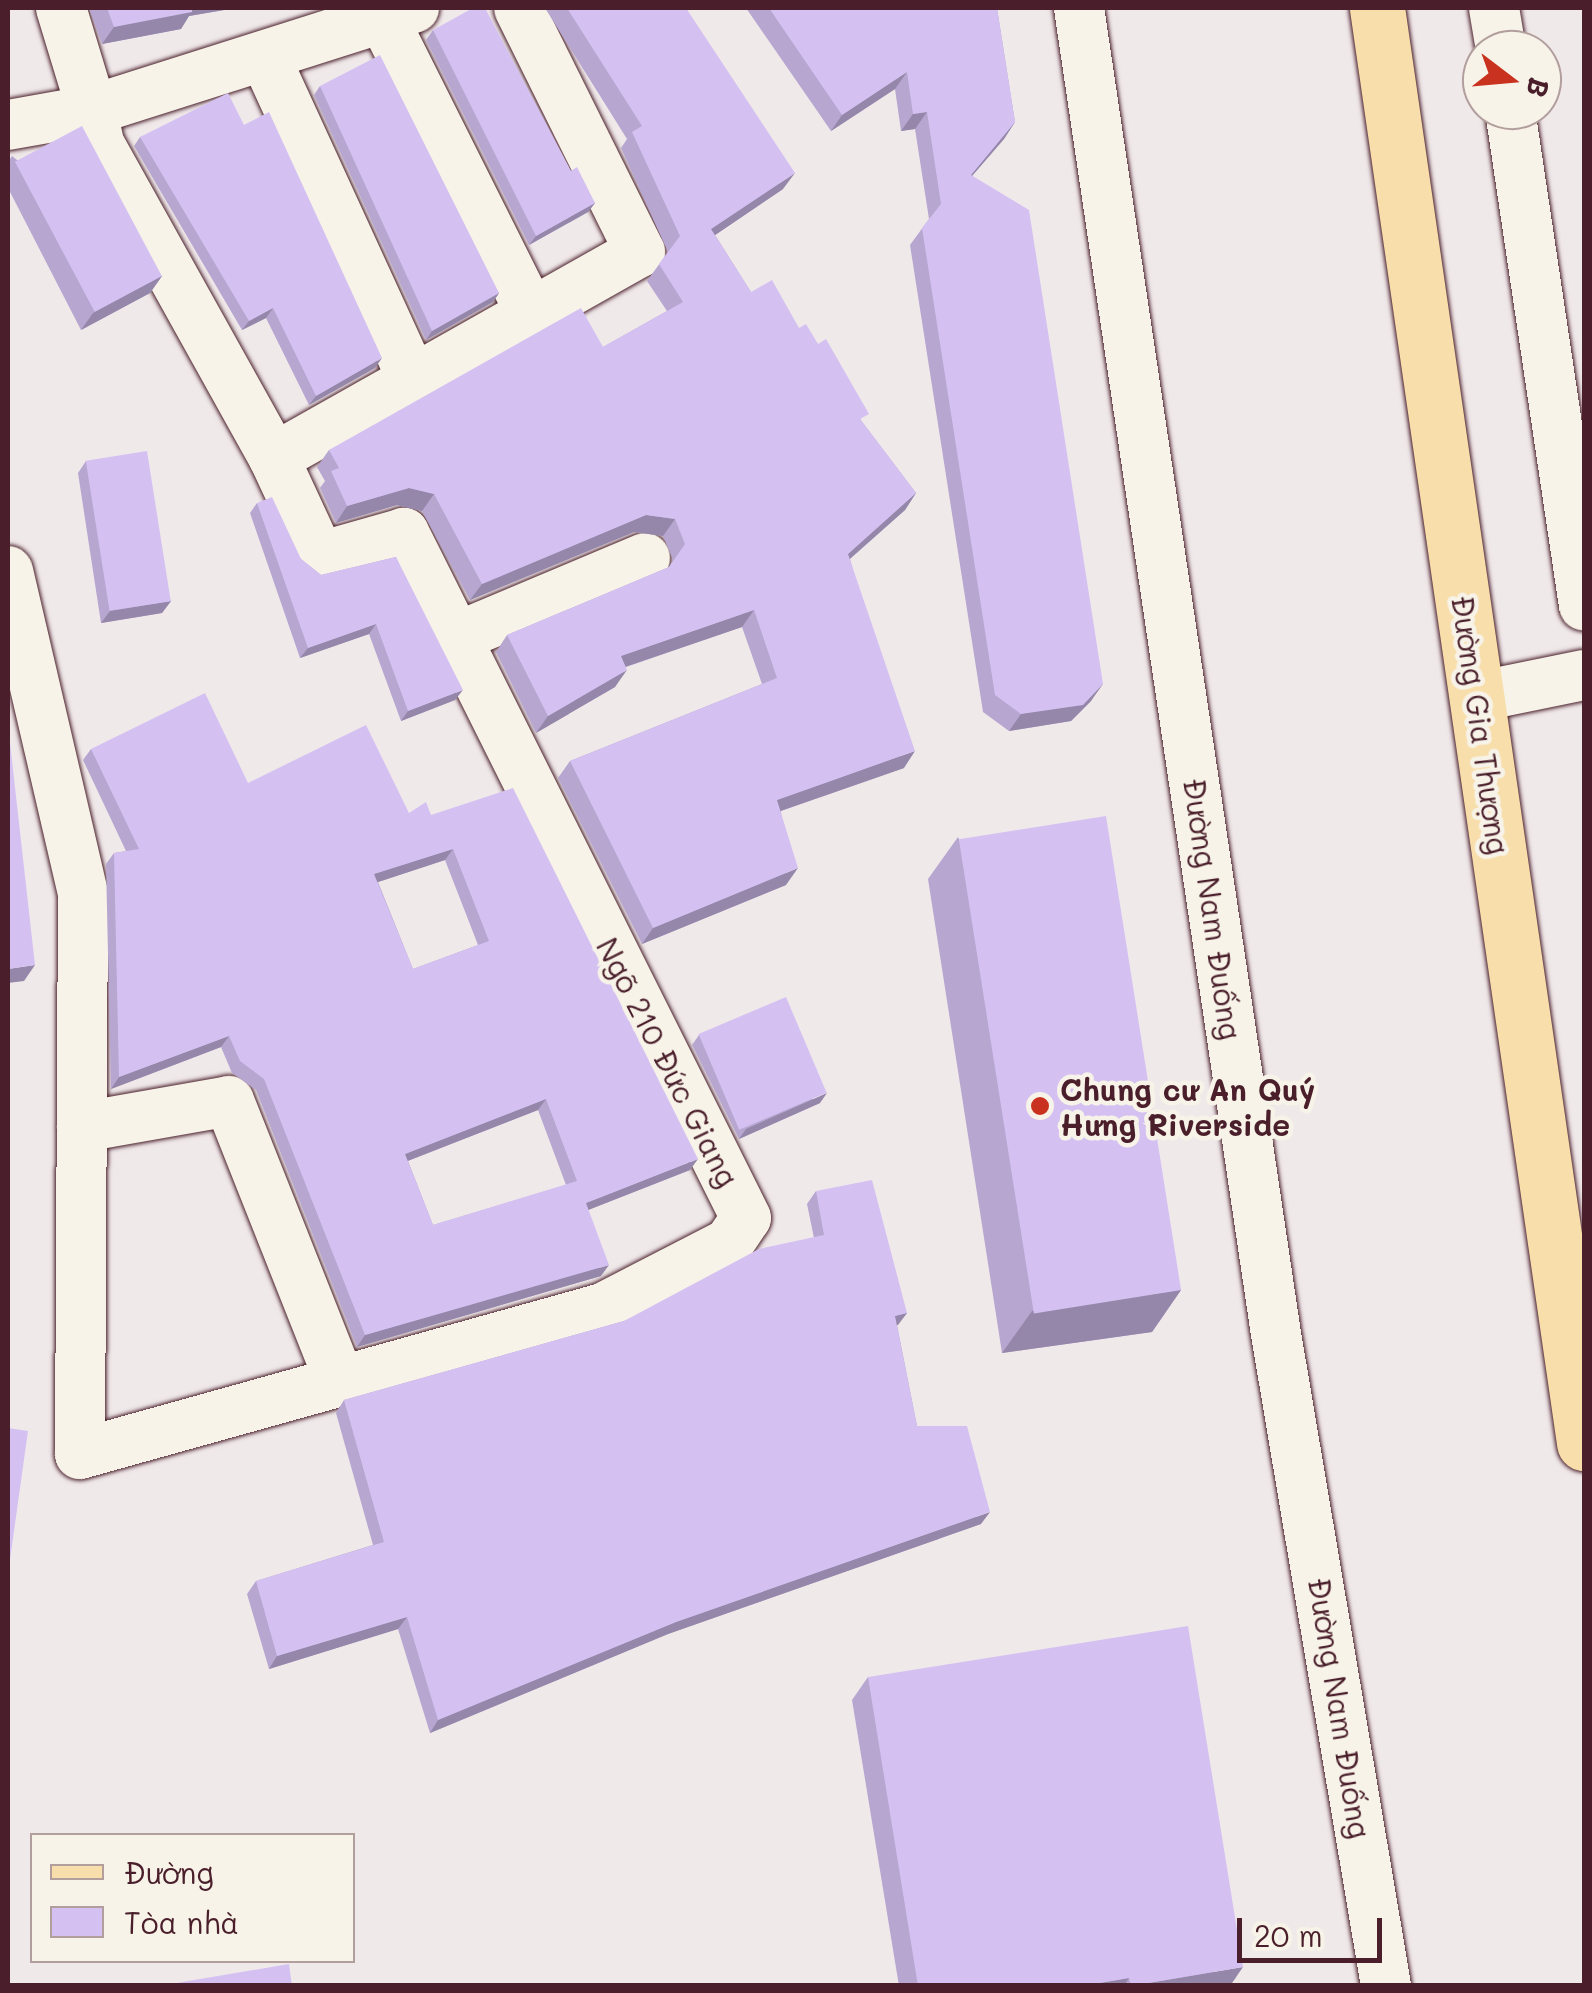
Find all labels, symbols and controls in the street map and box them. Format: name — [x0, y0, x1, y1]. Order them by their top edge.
north arrow — [1462, 30, 1562, 130]
text: B — [1519, 74, 1559, 102]
street label: Đường Gia Thượng — [1445, 593, 1517, 857]
street label: Đường Nam Đuống — [1177, 776, 1249, 1042]
street label: Ngõ 210 Đức Giang — [590, 932, 746, 1192]
place label: Chung cư An Quý Hưng Riverside — [1060, 1071, 1315, 1142]
marker: Chung cư An Quý Hưng Riverside — [1029, 1095, 1051, 1117]
street label: Đường Nam Đuống — [1302, 1575, 1378, 1841]
legend — [30, 1833, 355, 1963]
text: Đường — [124, 1852, 214, 1892]
scale bar — [1242, 1898, 1387, 1960]
text: Tòa nhà — [124, 1902, 239, 1942]
text: 20 m — [1254, 1915, 1323, 1955]

